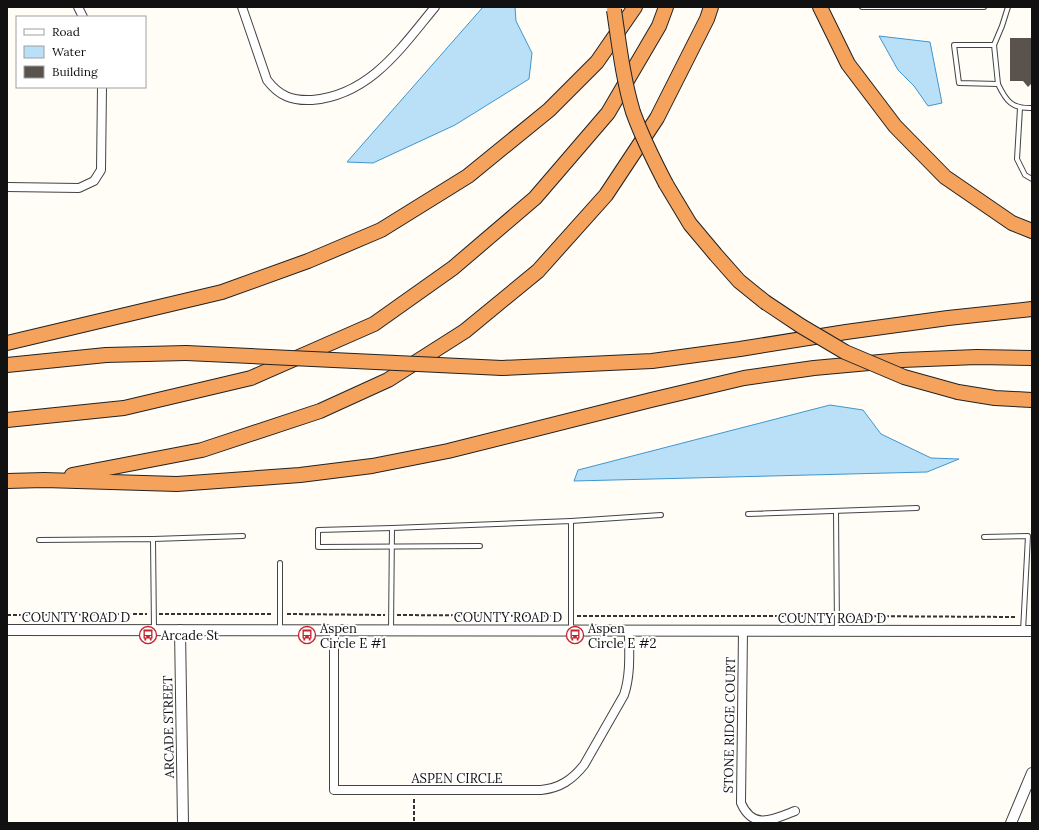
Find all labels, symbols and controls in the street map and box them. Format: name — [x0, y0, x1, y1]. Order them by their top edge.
legend — [16, 16, 146, 88]
text: Road — [52, 24, 80, 39]
text: Water — [52, 44, 87, 59]
text: Building — [52, 64, 98, 79]
street label: COUNTY ROAD D — [22, 609, 131, 626]
street label: COUNTY ROAD D — [454, 609, 563, 626]
street label: COUNTY ROAD D — [778, 610, 887, 627]
place label: Aspen Circle E #1 — [319, 620, 386, 652]
place label: Aspen Circle E #2 — [587, 620, 656, 652]
bus stop icon: Arcade St — [138, 625, 158, 645]
bus stop icon: Aspen Circle E #1 — [297, 625, 317, 645]
bus stop icon: Aspen Circle E #2 — [565, 625, 585, 645]
place label: Arcade St — [160, 627, 219, 644]
street label: STONE RIDGE COURT — [720, 656, 739, 793]
street label: ARCADE STREET — [159, 675, 178, 780]
street label: ASPEN CIRCLE — [410, 770, 503, 787]

